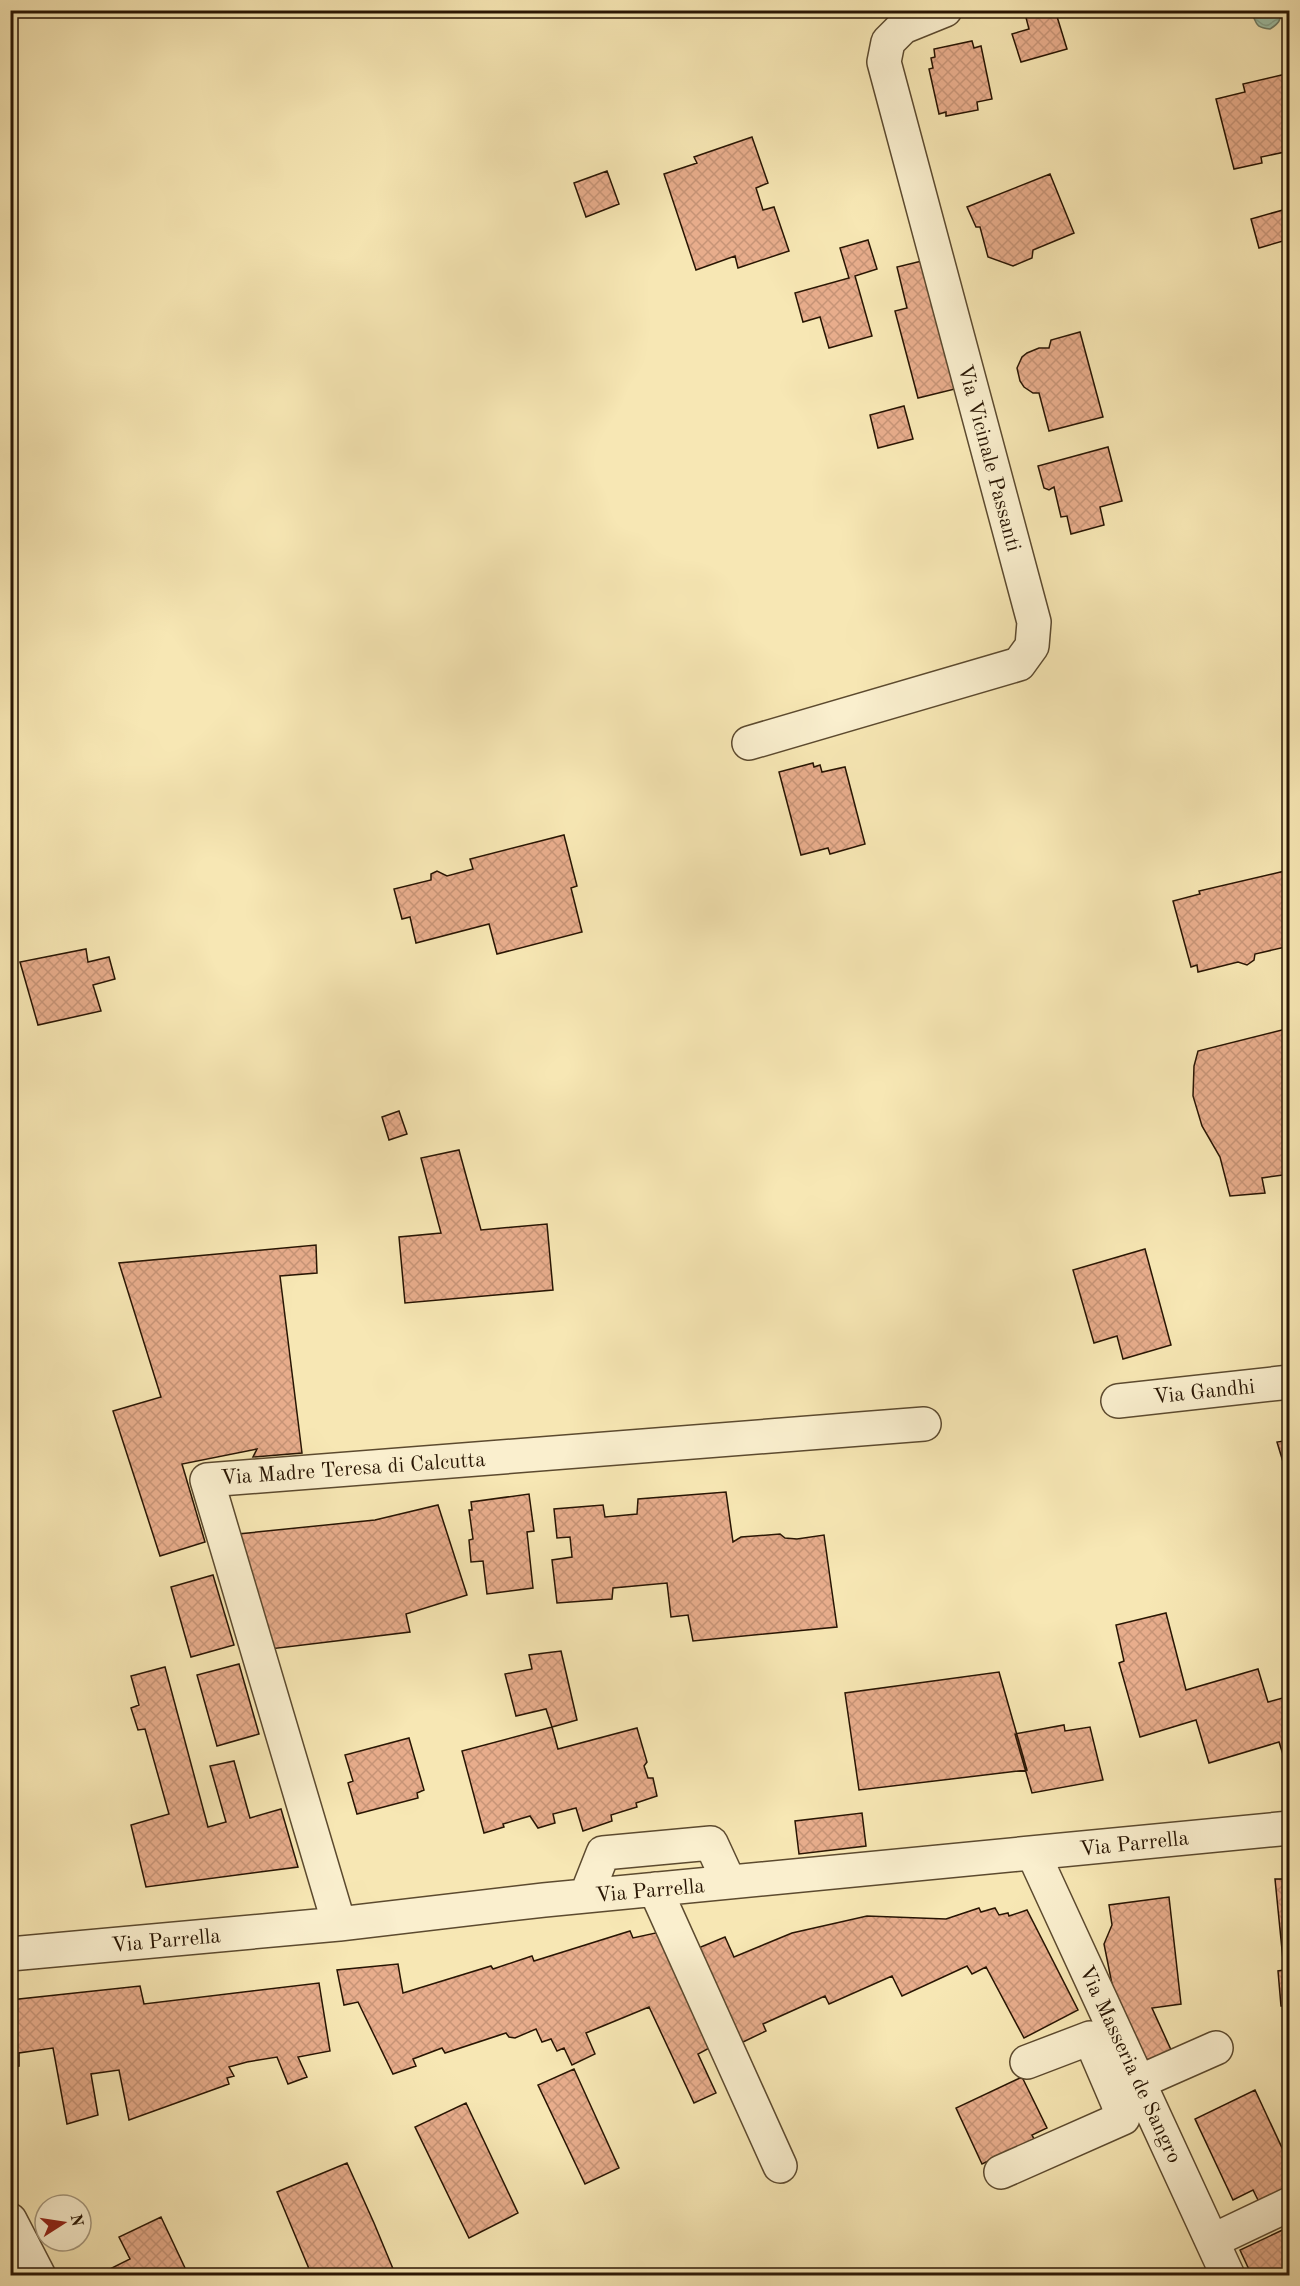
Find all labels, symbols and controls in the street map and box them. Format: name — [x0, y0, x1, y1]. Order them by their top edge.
street label: Via Vicinale Passanti — [953, 363, 1024, 554]
street label: Via Gandhi — [1152, 1377, 1256, 1408]
street label: Via Madre Teresa di Calcutta — [220, 1450, 486, 1489]
street label: Via Parrella — [1079, 1828, 1190, 1861]
street label: Via Parrella — [595, 1876, 706, 1907]
street label: Via Parrella — [111, 1926, 222, 1957]
street label: Via Masseria de Sangro — [1075, 1963, 1185, 2167]
north arrow — [33, 2193, 93, 2253]
text: N — [67, 2213, 85, 2229]

